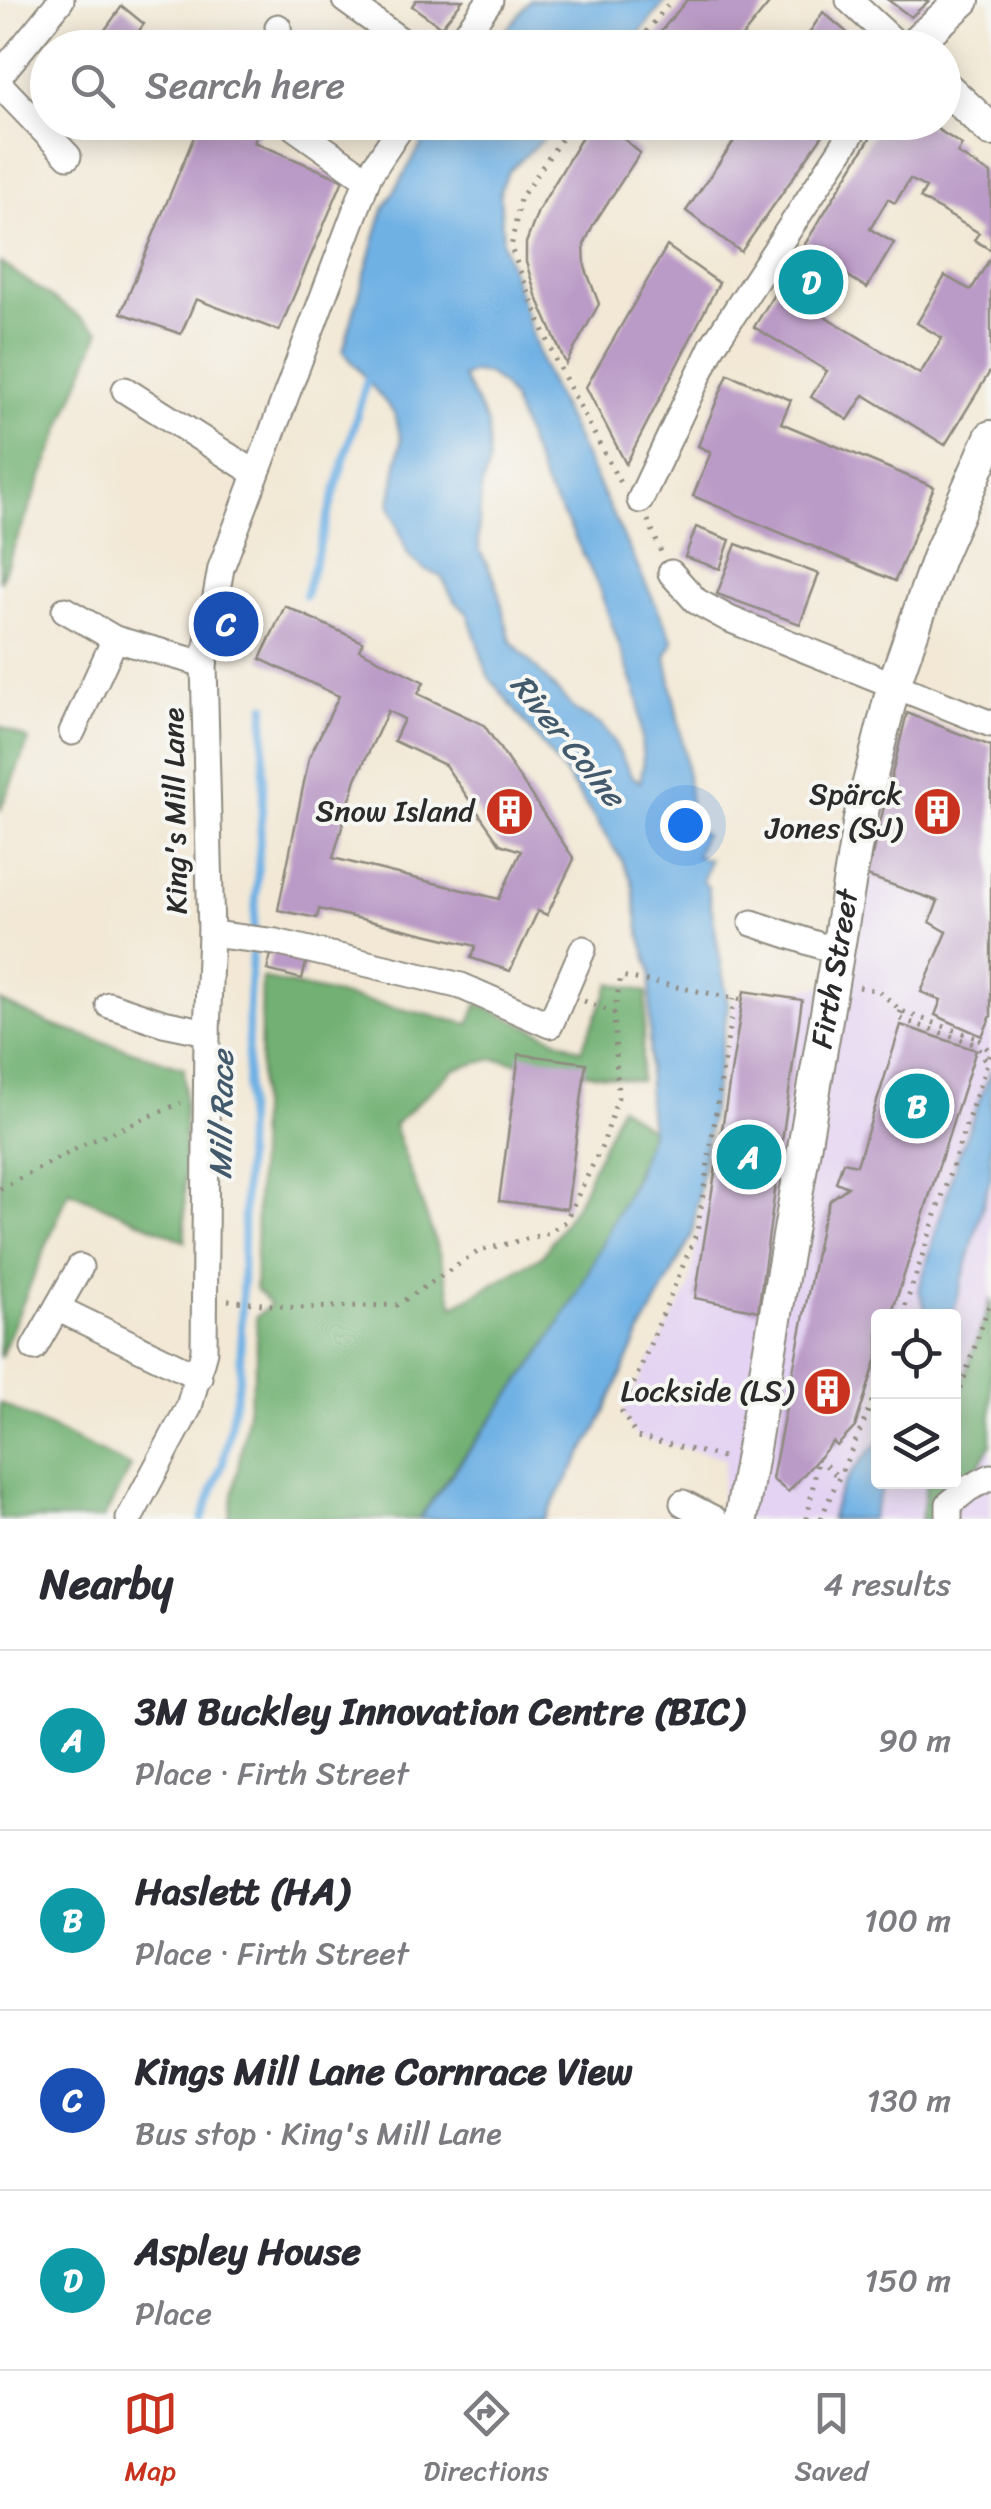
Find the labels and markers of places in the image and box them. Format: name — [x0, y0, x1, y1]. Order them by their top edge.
pin: D — [778, 244, 844, 320]
pin: C — [194, 586, 258, 662]
place label: Spärck Jones (SJ) — [764, 767, 903, 855]
place label: Snow Island — [315, 784, 476, 838]
building icon: Snow Island — [483, 785, 535, 837]
building icon: Spärck Jones (SJ) — [911, 785, 963, 837]
pin: B — [884, 1068, 950, 1144]
pin: A — [716, 1120, 782, 1194]
place label: Lockside (LS) — [620, 1364, 794, 1418]
building icon: Lockside (LS) — [802, 1365, 854, 1417]

